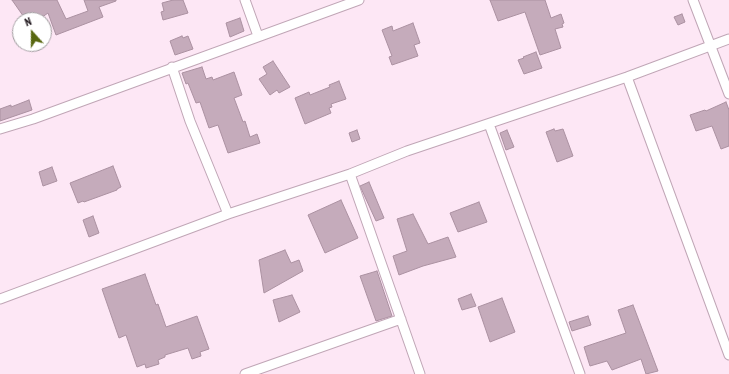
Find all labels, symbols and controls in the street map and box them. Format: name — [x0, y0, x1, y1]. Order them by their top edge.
north arrow — [12, 12, 52, 52]
text: N — [23, 14, 33, 29]

